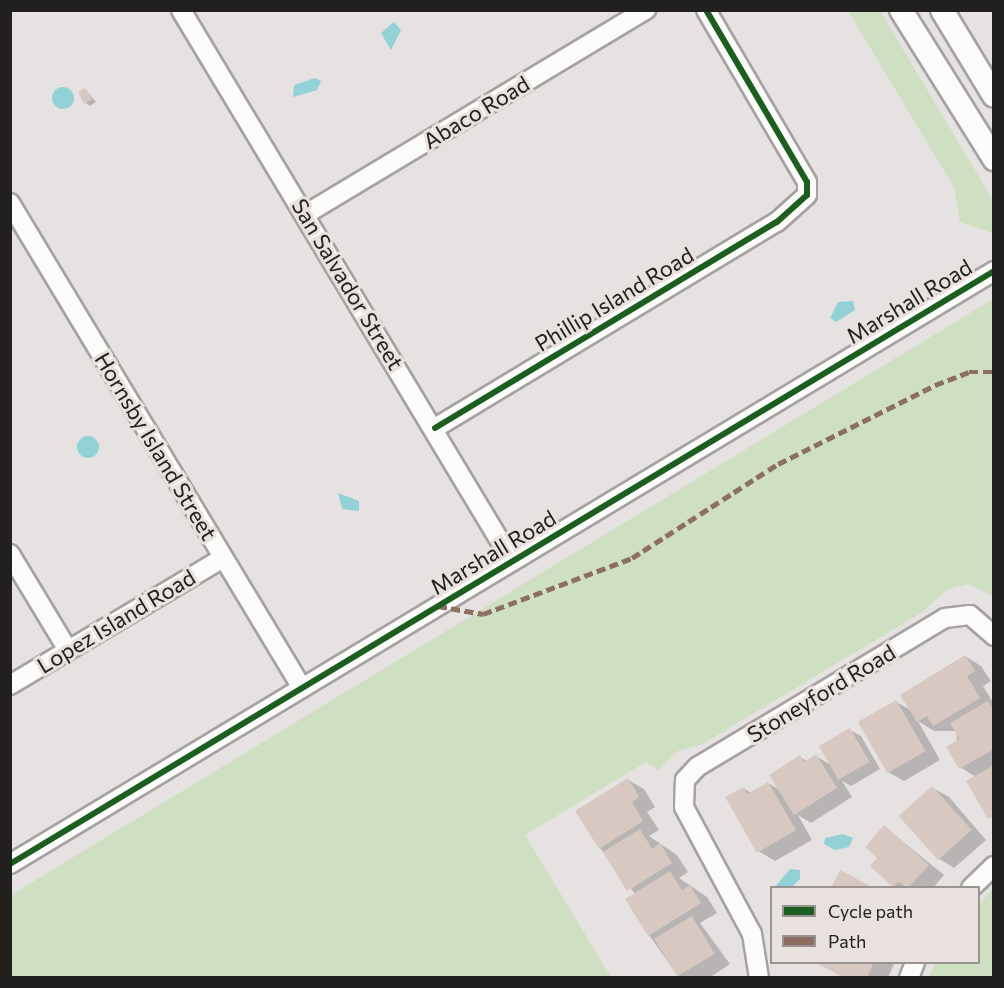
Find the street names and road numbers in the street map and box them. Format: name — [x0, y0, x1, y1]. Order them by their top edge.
street label: Abaco Road — [418, 70, 534, 154]
street label: San Salvador Street — [287, 194, 409, 374]
street label: Phillip Island Road — [530, 241, 698, 357]
street label: Marshall Road — [841, 253, 977, 349]
street label: Hornsby Island Street — [89, 347, 223, 545]
street label: Marshall Road — [425, 504, 561, 600]
street label: Lopez Island Road — [32, 563, 200, 679]
street label: Stoneyford Road — [742, 638, 900, 748]

